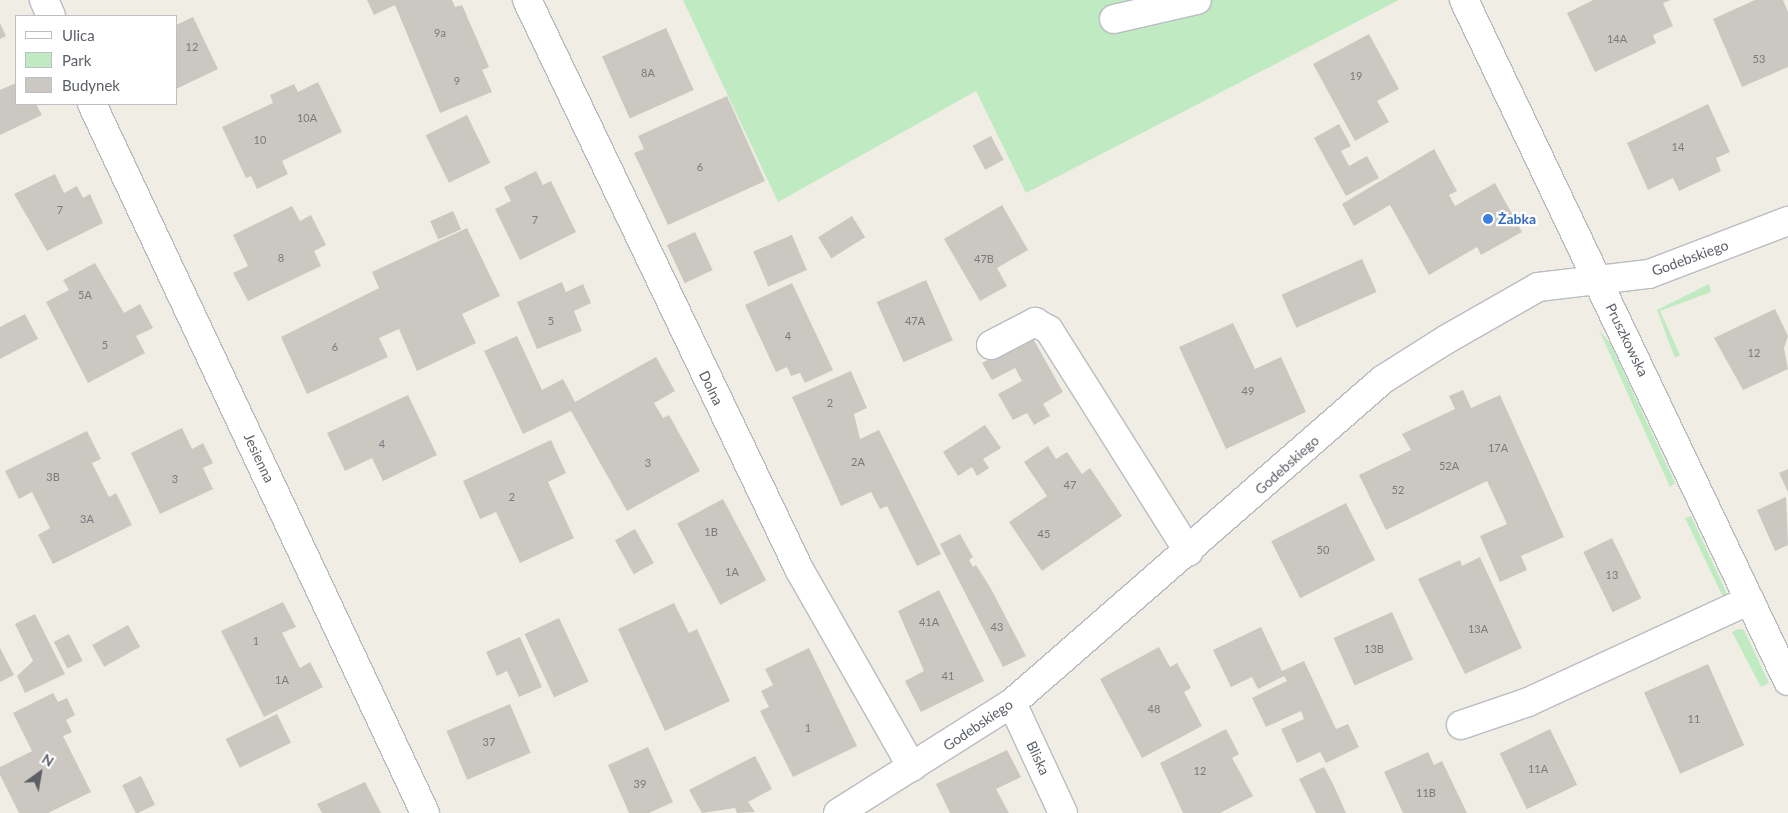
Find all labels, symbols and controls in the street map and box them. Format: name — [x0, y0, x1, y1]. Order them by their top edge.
legend — [15, 15, 178, 105]
text: Ulica — [62, 26, 95, 44]
house number: 9a — [434, 26, 446, 40]
house number: 14A — [1607, 32, 1627, 46]
house number: 12 — [186, 40, 198, 54]
text: Park — [62, 51, 91, 69]
house number: 53 — [1753, 52, 1765, 66]
house number: 8A — [641, 66, 655, 80]
house number: 19 — [1350, 69, 1362, 83]
house number: 9 — [454, 74, 460, 88]
text: Budynek — [62, 76, 120, 94]
house number: 10A — [297, 111, 317, 125]
house number: 10 — [254, 133, 266, 147]
house number: 14 — [1672, 140, 1684, 154]
house number: 6 — [697, 160, 703, 174]
house number: 7 — [57, 203, 63, 217]
place label: Żabka — [1498, 211, 1536, 227]
house number: 7 — [532, 213, 538, 227]
marker: Żabka — [1482, 213, 1494, 225]
street label: Godebskiego — [1649, 236, 1731, 280]
house number: 8 — [278, 251, 284, 265]
house number: 47B — [974, 252, 994, 266]
house number: 5A — [78, 288, 92, 302]
street label: Pruszkowska — [1602, 301, 1652, 379]
house number: 5 — [548, 314, 554, 328]
house number: 47A — [905, 314, 925, 328]
house number: 4 — [785, 329, 791, 343]
house number: 5 — [102, 338, 108, 352]
house number: 6 — [332, 340, 338, 354]
house number: 12 — [1748, 346, 1760, 360]
street label: Dolna — [695, 368, 727, 408]
house number: 49 — [1242, 384, 1254, 398]
house number: 2 — [827, 396, 833, 410]
street label: Jesienna — [240, 431, 278, 485]
street label: Godebskiego — [1252, 432, 1322, 498]
house number: 4 — [379, 437, 385, 451]
house number: 17A — [1488, 441, 1508, 455]
house number: 2A — [851, 455, 865, 469]
house number: 3 — [645, 456, 651, 470]
house number: 52A — [1439, 459, 1459, 473]
house number: 3B — [46, 470, 60, 484]
house number: 3 — [172, 472, 178, 486]
house number: 47 — [1064, 478, 1076, 492]
house number: 52 — [1392, 483, 1404, 497]
house number: 2 — [509, 490, 515, 504]
house number: 3A — [80, 512, 94, 526]
house number: 1B — [704, 525, 718, 539]
house number: 45 — [1038, 527, 1050, 541]
house number: 50 — [1317, 543, 1329, 557]
house number: 1A — [725, 565, 739, 579]
house number: 13 — [1606, 568, 1618, 582]
house number: 41A — [919, 615, 939, 629]
house number: 43 — [991, 620, 1003, 634]
house number: 13A — [1468, 622, 1488, 636]
house number: 1 — [253, 634, 259, 648]
house number: 13B — [1364, 642, 1384, 656]
house number: 41 — [942, 669, 954, 683]
house number: 1A — [275, 673, 289, 687]
street label: Godebskiego — [940, 696, 1016, 754]
house number: 48 — [1148, 702, 1160, 716]
house number: 11 — [1688, 712, 1700, 726]
house number: 1 — [805, 721, 811, 735]
house number: 37 — [483, 735, 495, 749]
street label: Bliska — [1023, 738, 1053, 778]
north arrow — [15, 748, 65, 798]
text: N — [39, 750, 57, 770]
house number: 11A — [1528, 762, 1548, 776]
house number: 12 — [1194, 764, 1206, 778]
house number: 39 — [634, 777, 646, 791]
house number: 11B — [1416, 786, 1436, 800]

